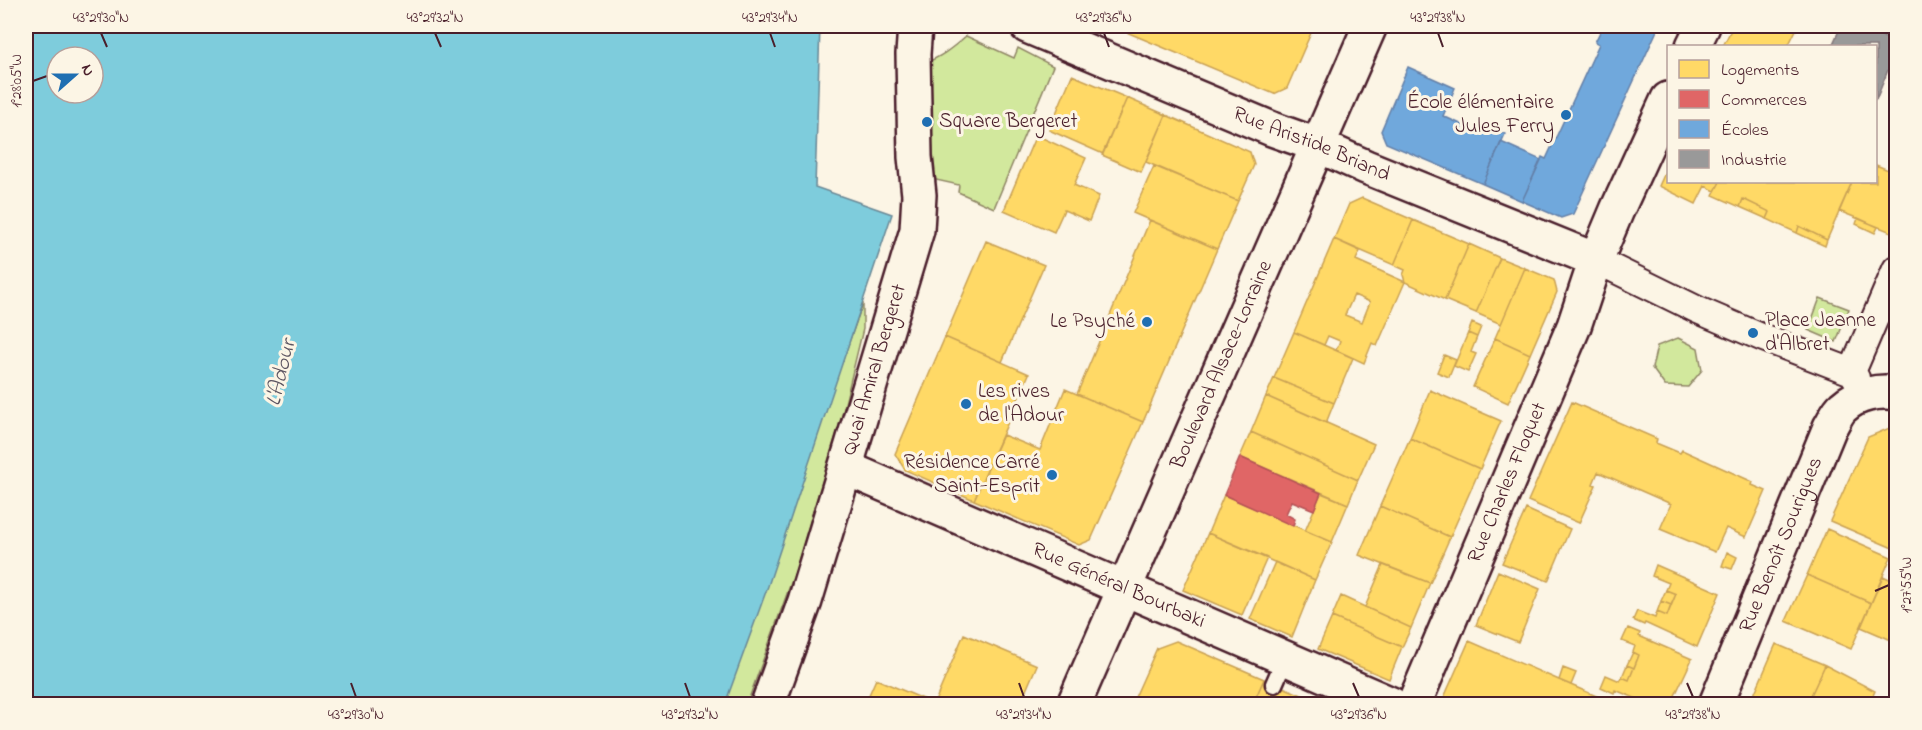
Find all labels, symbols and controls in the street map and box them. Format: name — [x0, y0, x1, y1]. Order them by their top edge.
text: 43°29'30"N — [73, 7, 129, 29]
text: 43°29'32"N — [406, 7, 464, 29]
text: 43°29'34"N — [742, 7, 798, 29]
text: 43°29'36"N — [1076, 7, 1132, 29]
text: 43°29'38"N — [1410, 7, 1466, 29]
north arrow — [45, 45, 105, 105]
legend — [1667, 45, 1877, 183]
text: 1°28'05"W — [6, 54, 28, 108]
text: Logements — [1721, 58, 1799, 85]
text: N — [74, 61, 100, 80]
place label: École élémentaire Jules Ferry — [1407, 88, 1555, 144]
text: Commerces — [1721, 88, 1807, 114]
street label: Rue Aristide Briand — [1228, 99, 1395, 190]
place label: Square Bergeret — [939, 107, 1078, 139]
marker: École élémentaire Jules Ferry — [1559, 108, 1573, 122]
marker: Square Bergeret — [920, 115, 934, 129]
text: Écoles — [1721, 118, 1769, 144]
text: Industrie — [1721, 148, 1787, 174]
street label: Boulevard Alsace-Lorraine — [1163, 255, 1281, 475]
street label: Quai Amiral Bergeret — [835, 280, 915, 459]
place label: Place Jeanne d'Albret — [1765, 306, 1876, 360]
place label: Le Psyché — [1050, 307, 1136, 339]
marker: Le Psyché — [1140, 315, 1154, 329]
marker: Place Jeanne d'Albret — [1746, 326, 1760, 340]
water label: L'Adour — [258, 333, 306, 409]
place label: Les rives de l'Adour — [978, 377, 1065, 431]
marker: Les rives de l'Adour — [959, 397, 973, 411]
street label: Rue Charles Floquet — [1460, 398, 1555, 568]
place label: Résidence Carré Saint-Esprit — [904, 448, 1041, 502]
street label: Rue Benoît Sourigues — [1732, 453, 1831, 637]
marker: Résidence Carré Saint-Esprit — [1045, 468, 1059, 482]
street label: Rue Général Bourbaki — [1027, 535, 1210, 637]
text: 1°27'55"W — [1896, 557, 1918, 613]
text: 43°29'30"N — [328, 704, 384, 726]
text: 43°29'32"N — [661, 704, 719, 726]
text: 43°29'34"N — [996, 704, 1052, 726]
text: 43°29'36"N — [1331, 704, 1387, 726]
text: 43°29'38"N — [1665, 704, 1721, 726]

